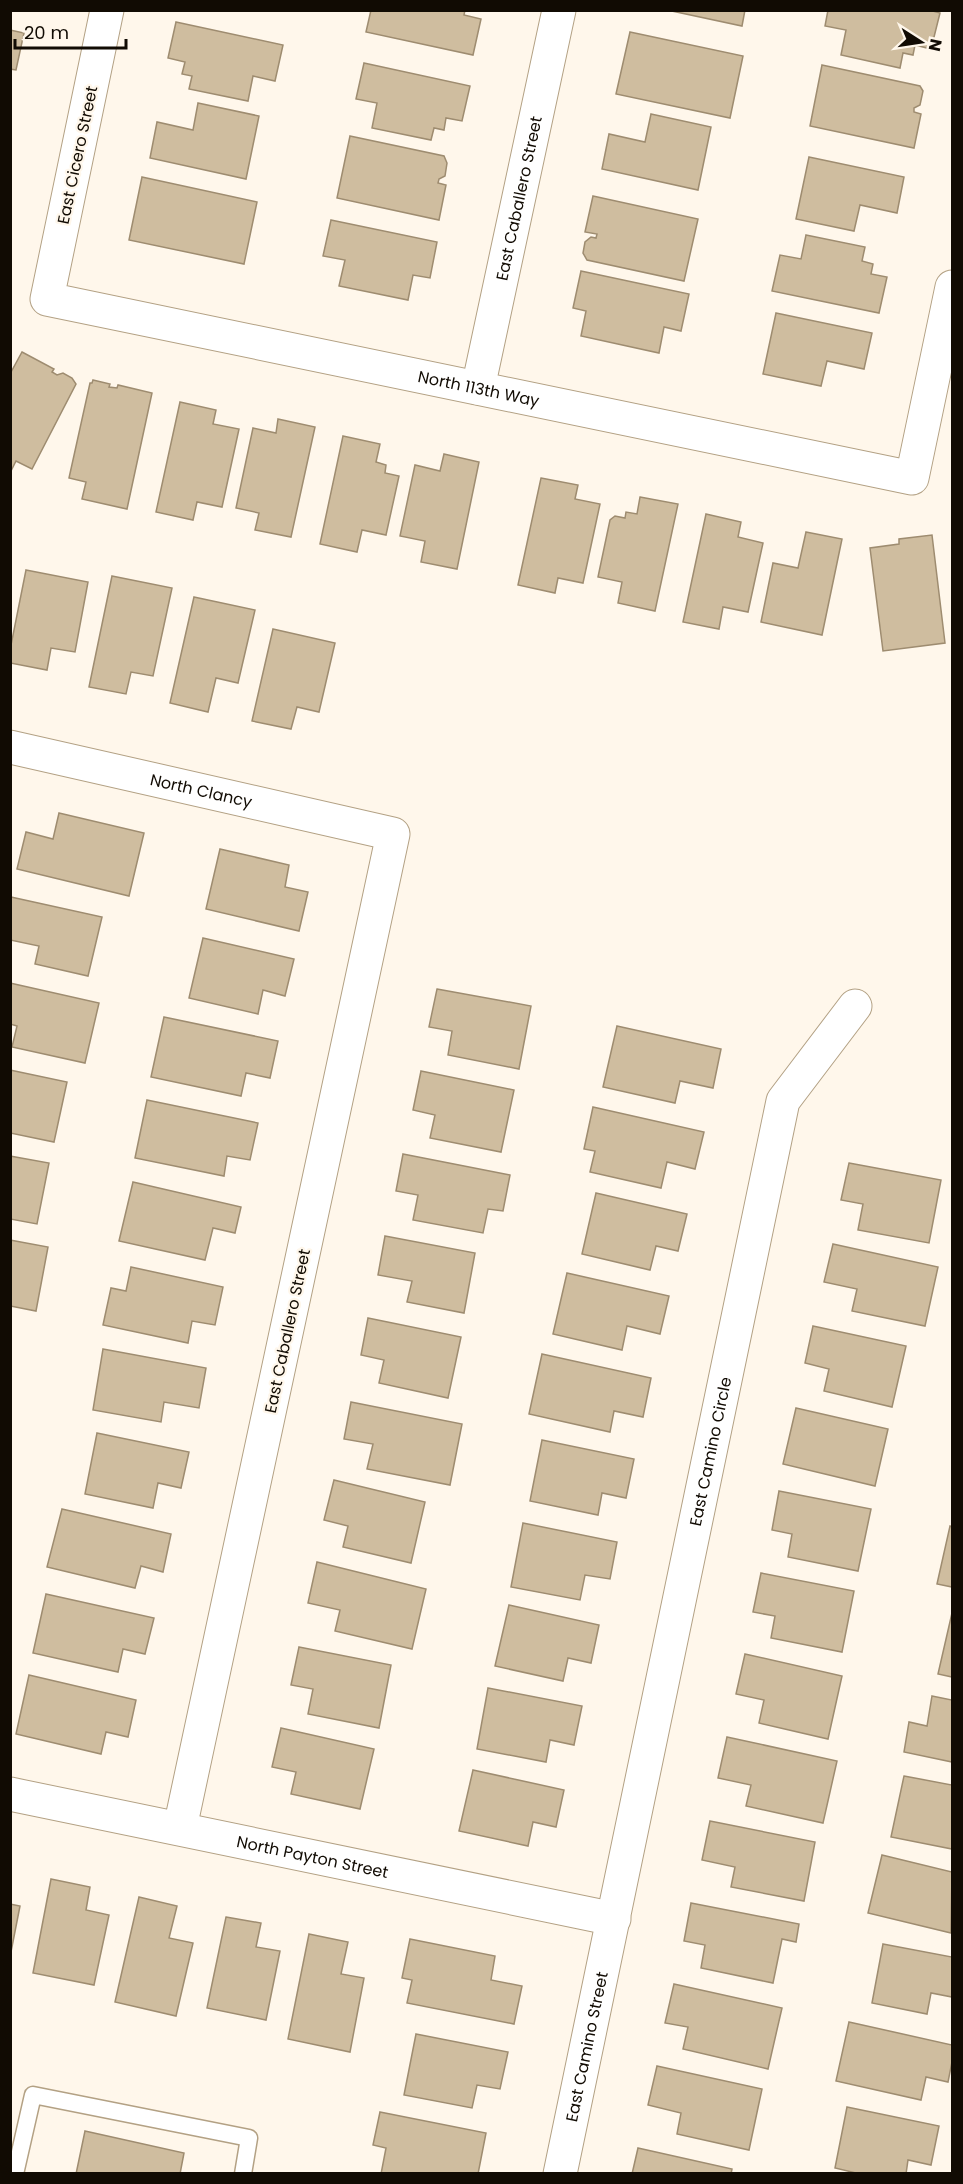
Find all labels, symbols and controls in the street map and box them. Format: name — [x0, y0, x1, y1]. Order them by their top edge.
scale bar — [15, 12, 126, 50]
north arrow — [891, 12, 951, 72]
text: 20 m — [24, 20, 69, 45]
text: N — [923, 37, 948, 53]
street label: East Cicero Street — [52, 84, 103, 226]
street label: East Caballero Street — [490, 114, 548, 283]
street label: North 113th Way — [416, 365, 541, 413]
street label: North Clancy — [148, 768, 254, 814]
street label: East Caballero Street — [259, 1247, 316, 1415]
street label: East Camino Circle — [684, 1375, 737, 1528]
street label: North Payton Street — [235, 1830, 391, 1884]
street label: East Camino Street — [560, 1970, 614, 2124]

